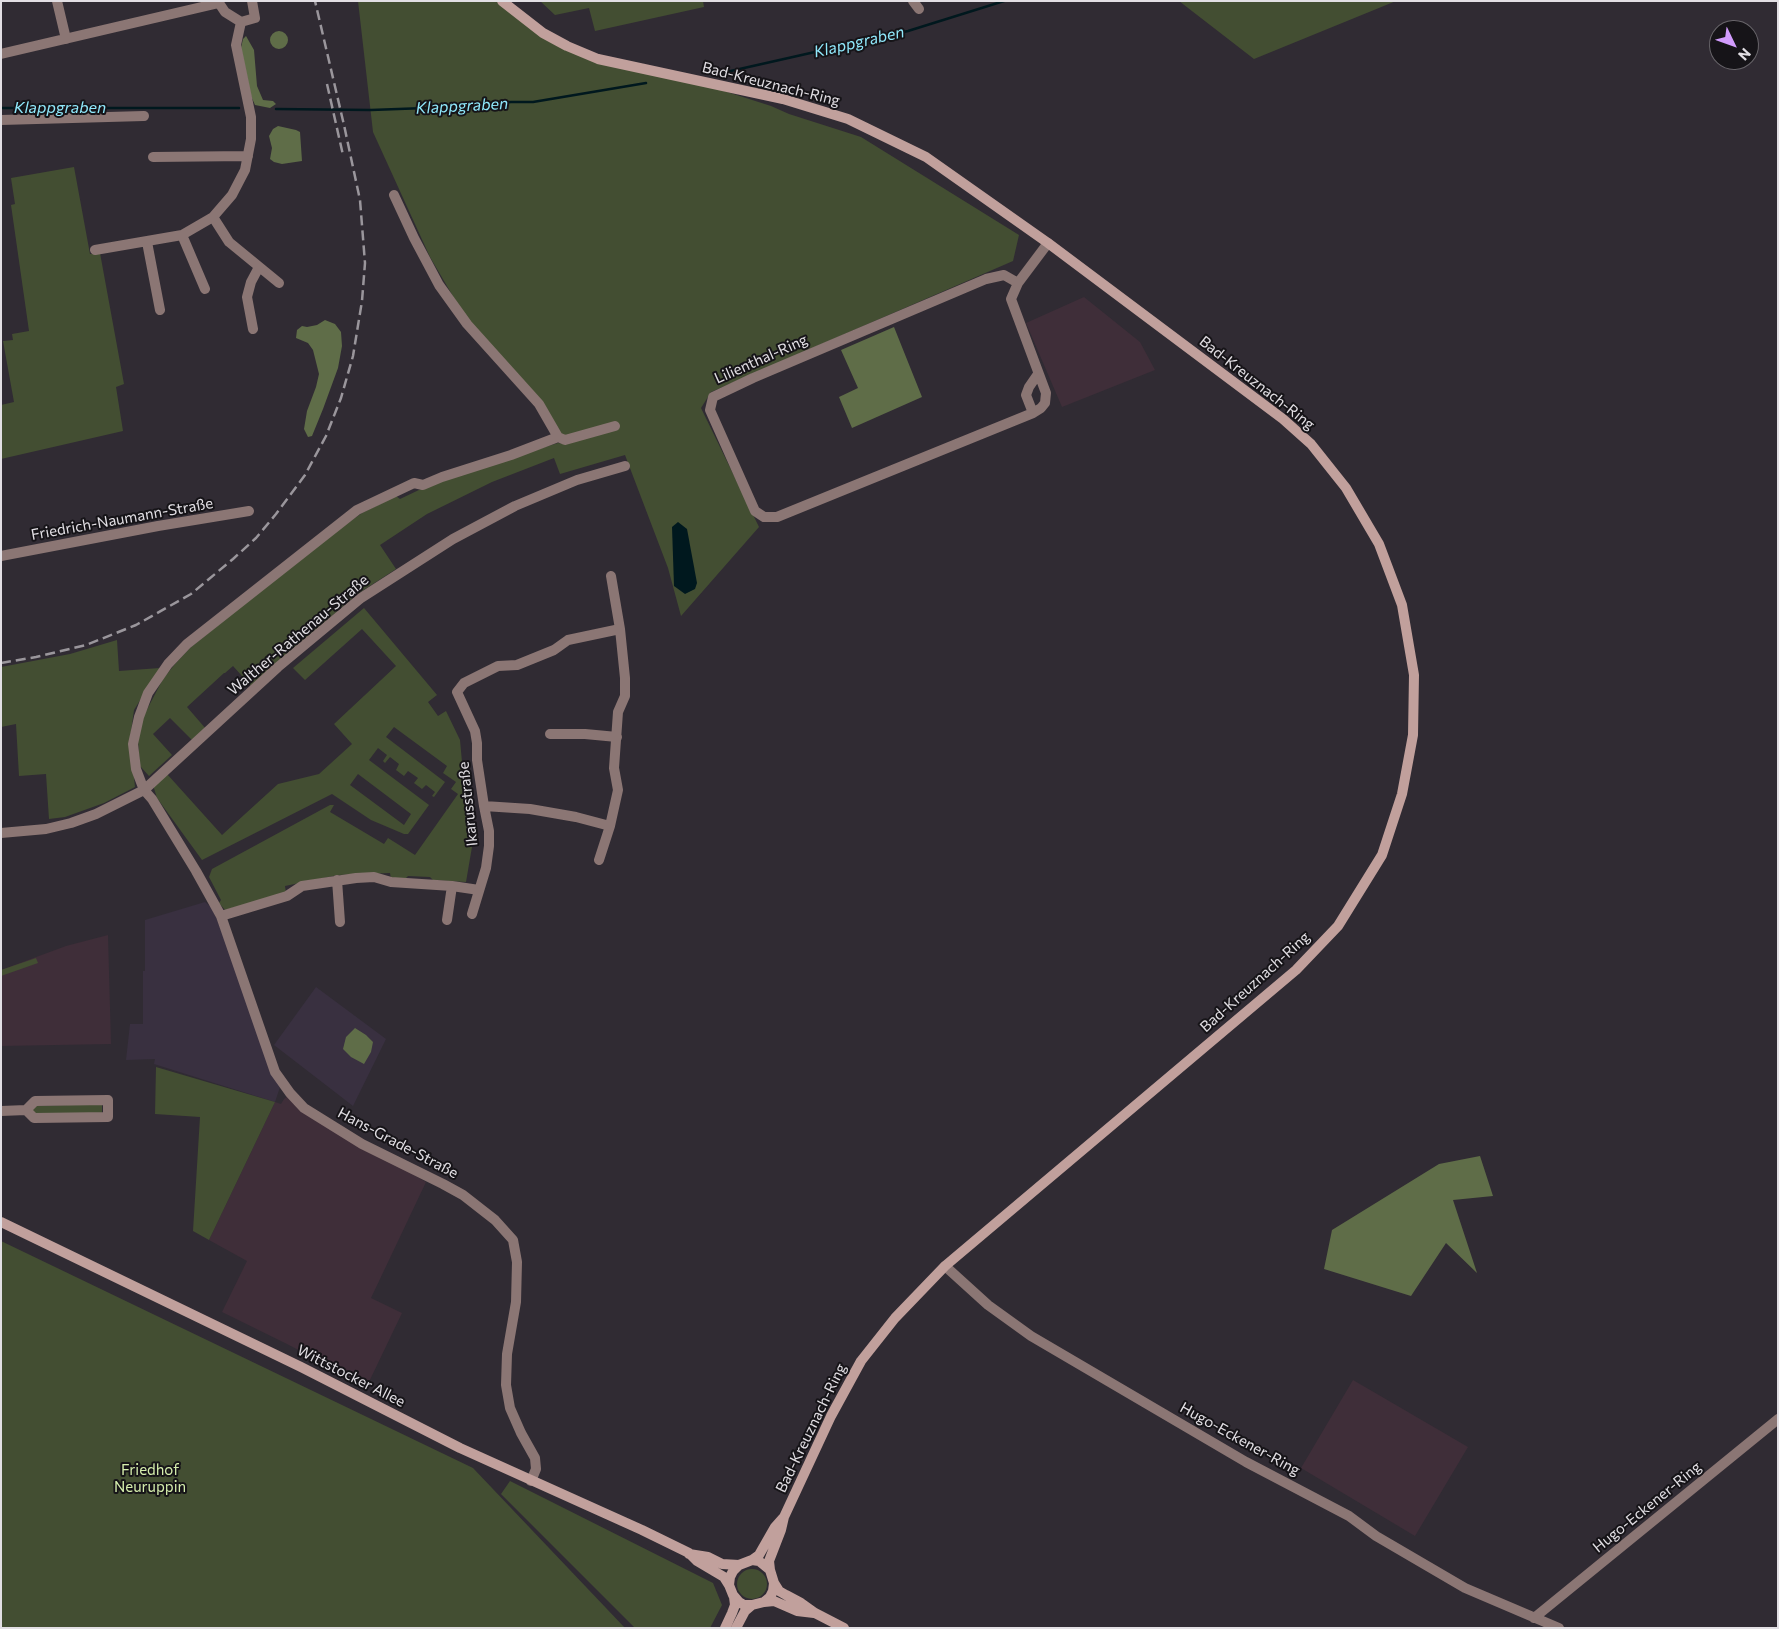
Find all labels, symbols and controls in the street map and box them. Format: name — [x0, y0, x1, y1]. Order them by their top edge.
north arrow — [1709, 20, 1759, 70]
water label: Klappgraben — [812, 22, 906, 62]
text: N — [1735, 45, 1755, 64]
street label: Bad-Kreuznach-Ring — [700, 58, 842, 110]
water label: Klappgraben — [415, 94, 509, 118]
water label: Klappgraben — [14, 98, 106, 118]
street label: Lilienthal-Ring — [712, 330, 810, 388]
street label: Bad-Kreuznach-Ring — [1196, 332, 1318, 434]
street label: Friedrich-Naumann-Straße — [30, 494, 214, 544]
street label: Walther-Rathenau-Straße — [224, 571, 372, 699]
street label: Ikarusstraße — [455, 761, 481, 847]
street label: Bad-Kreuznach-Ring — [1196, 928, 1314, 1036]
street label: Hans-Grade-Straße — [335, 1104, 461, 1182]
street label: Wittstocker Allee — [294, 1341, 408, 1411]
street label: Bad-Kreuznach-Ring — [772, 1360, 850, 1496]
street label: Hugo-Eckener-Ring — [1177, 1399, 1303, 1479]
street label: Hugo-Eckener-Ring — [1589, 1458, 1705, 1556]
park label: Friedhof Neuruppin — [114, 1461, 186, 1496]

